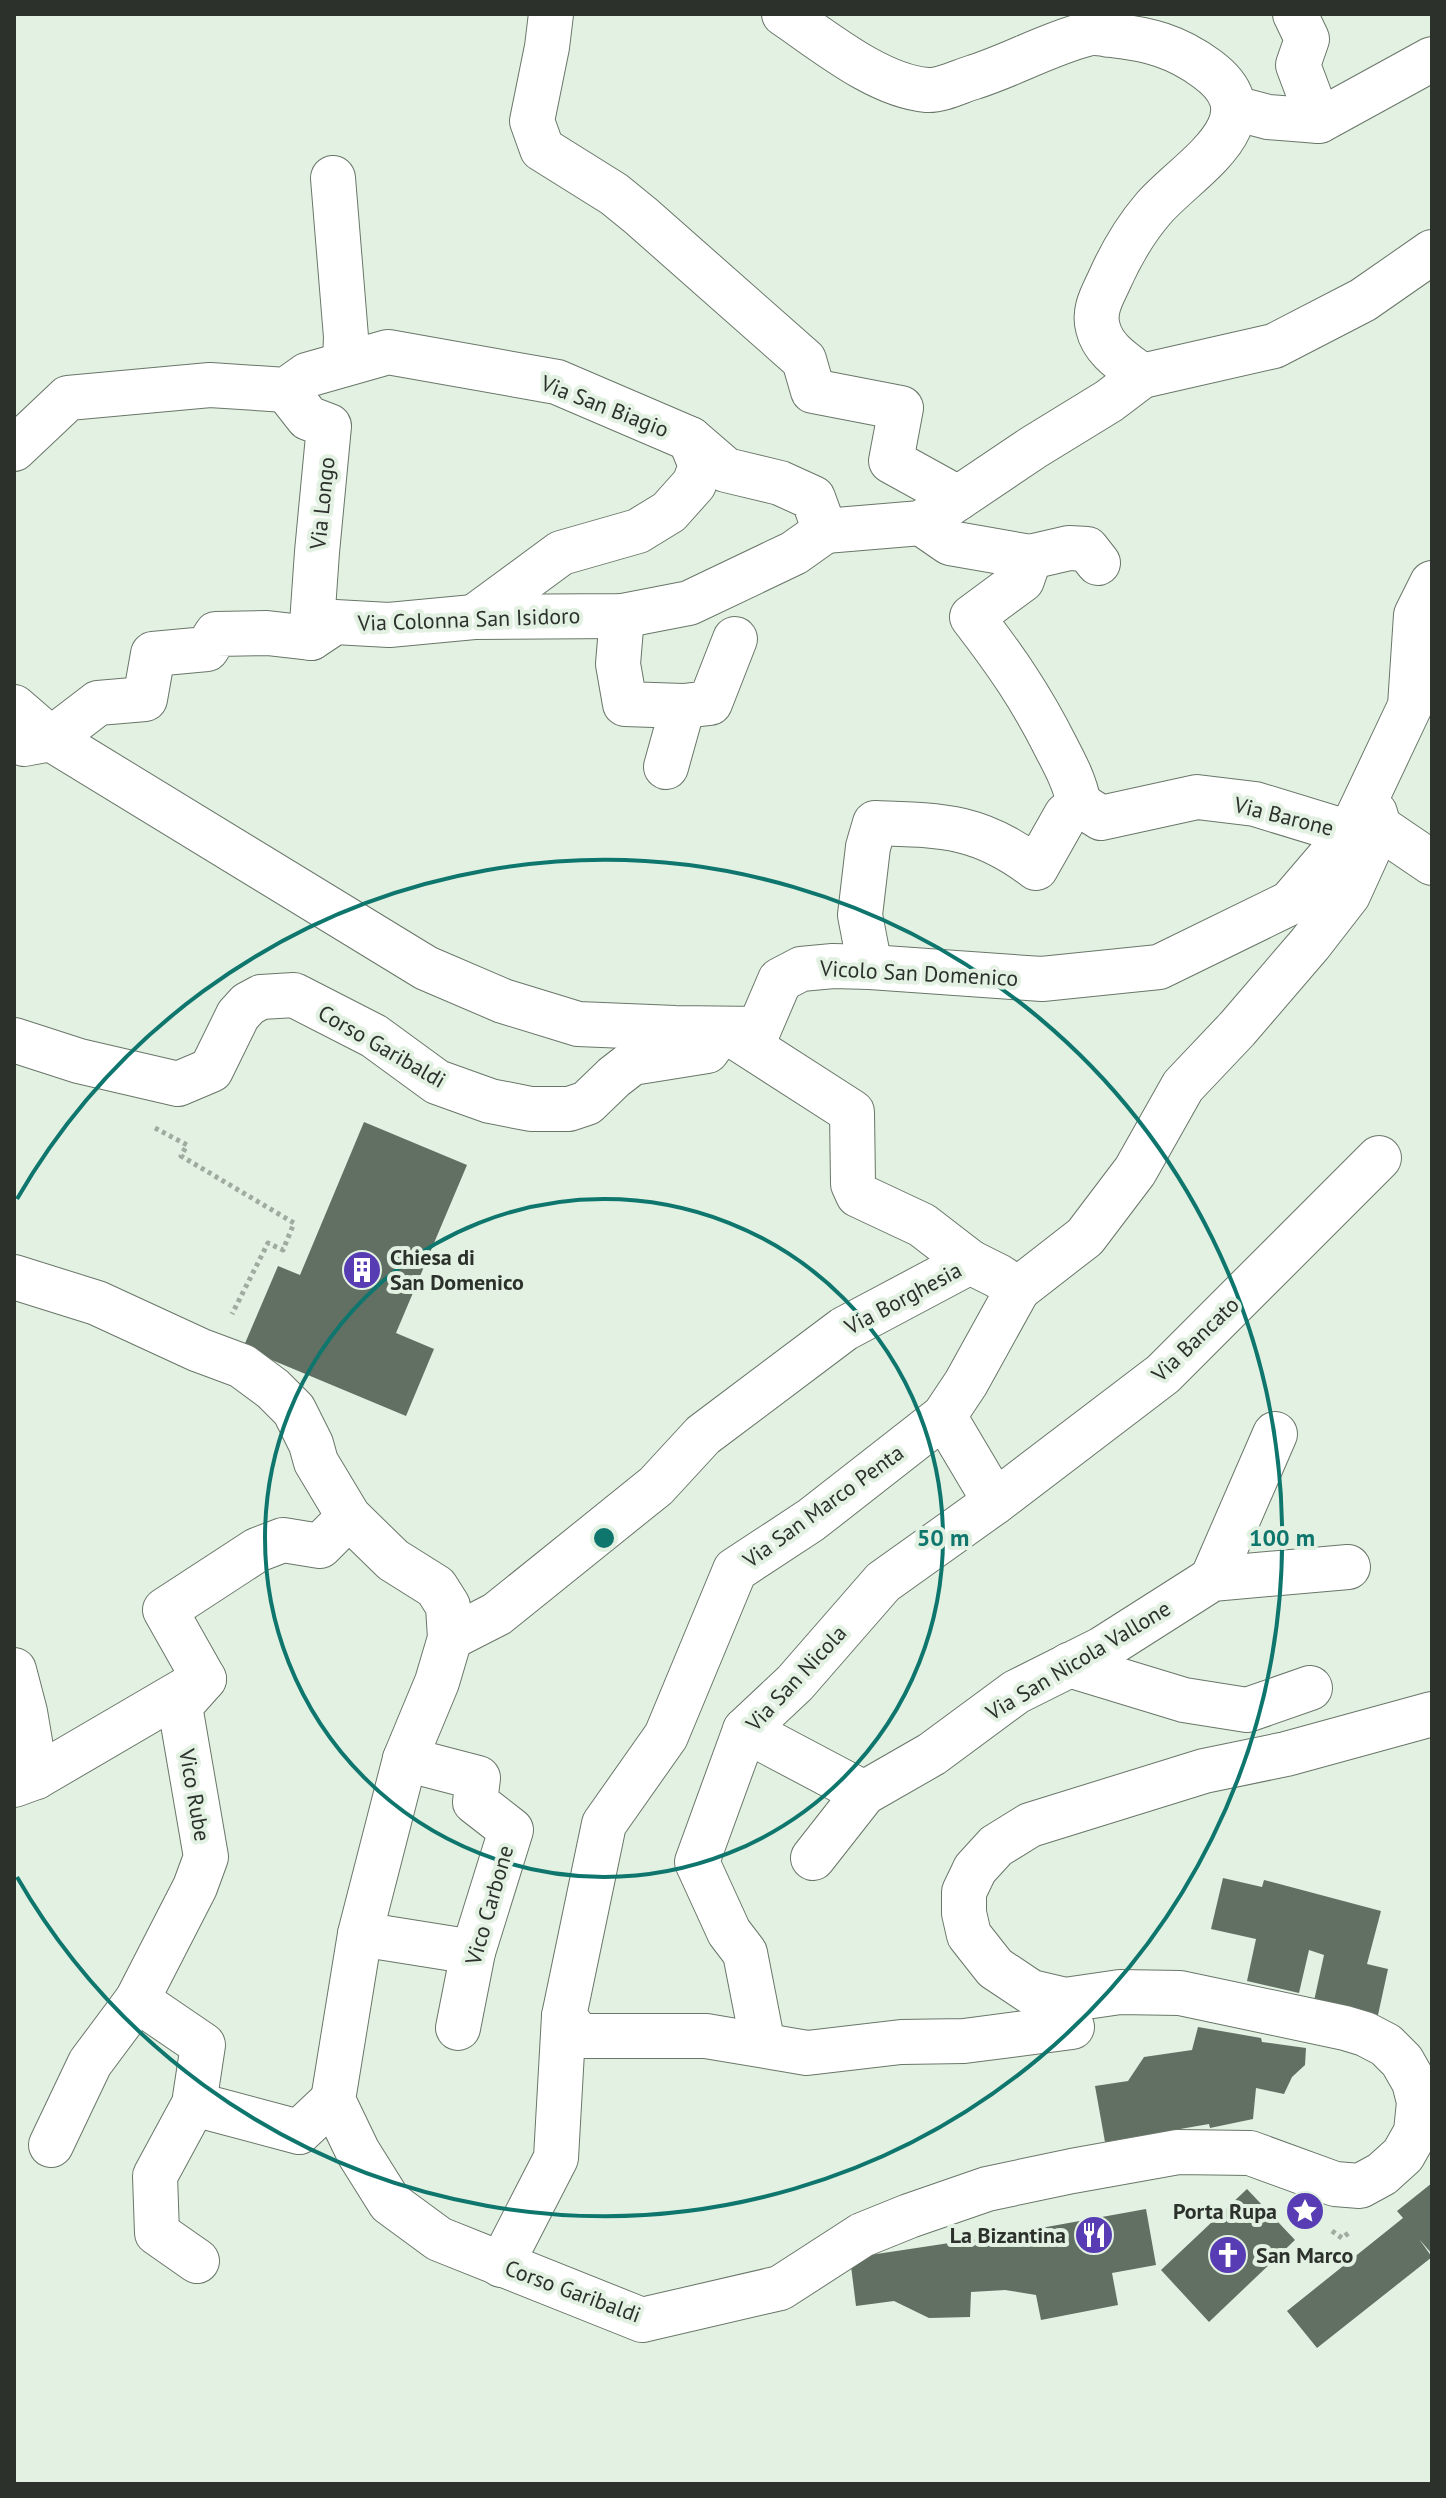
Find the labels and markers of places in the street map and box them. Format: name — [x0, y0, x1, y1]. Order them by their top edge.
place label: Chiesa di San Domenico — [390, 1243, 524, 1296]
building icon: Chiesa di San Domenico — [341, 1249, 383, 1291]
centre of rings — [590, 1524, 618, 1552]
place icon: Porta Rupa — [1284, 2190, 1326, 2232]
place label: Porta Rupa — [1173, 2197, 1277, 2225]
restaurant icon: La Bizantina — [1073, 2214, 1115, 2256]
place label: La Bizantina — [950, 2221, 1066, 2249]
church icon: San Marco — [1207, 2234, 1249, 2276]
place label: San Marco — [1256, 2241, 1354, 2269]

